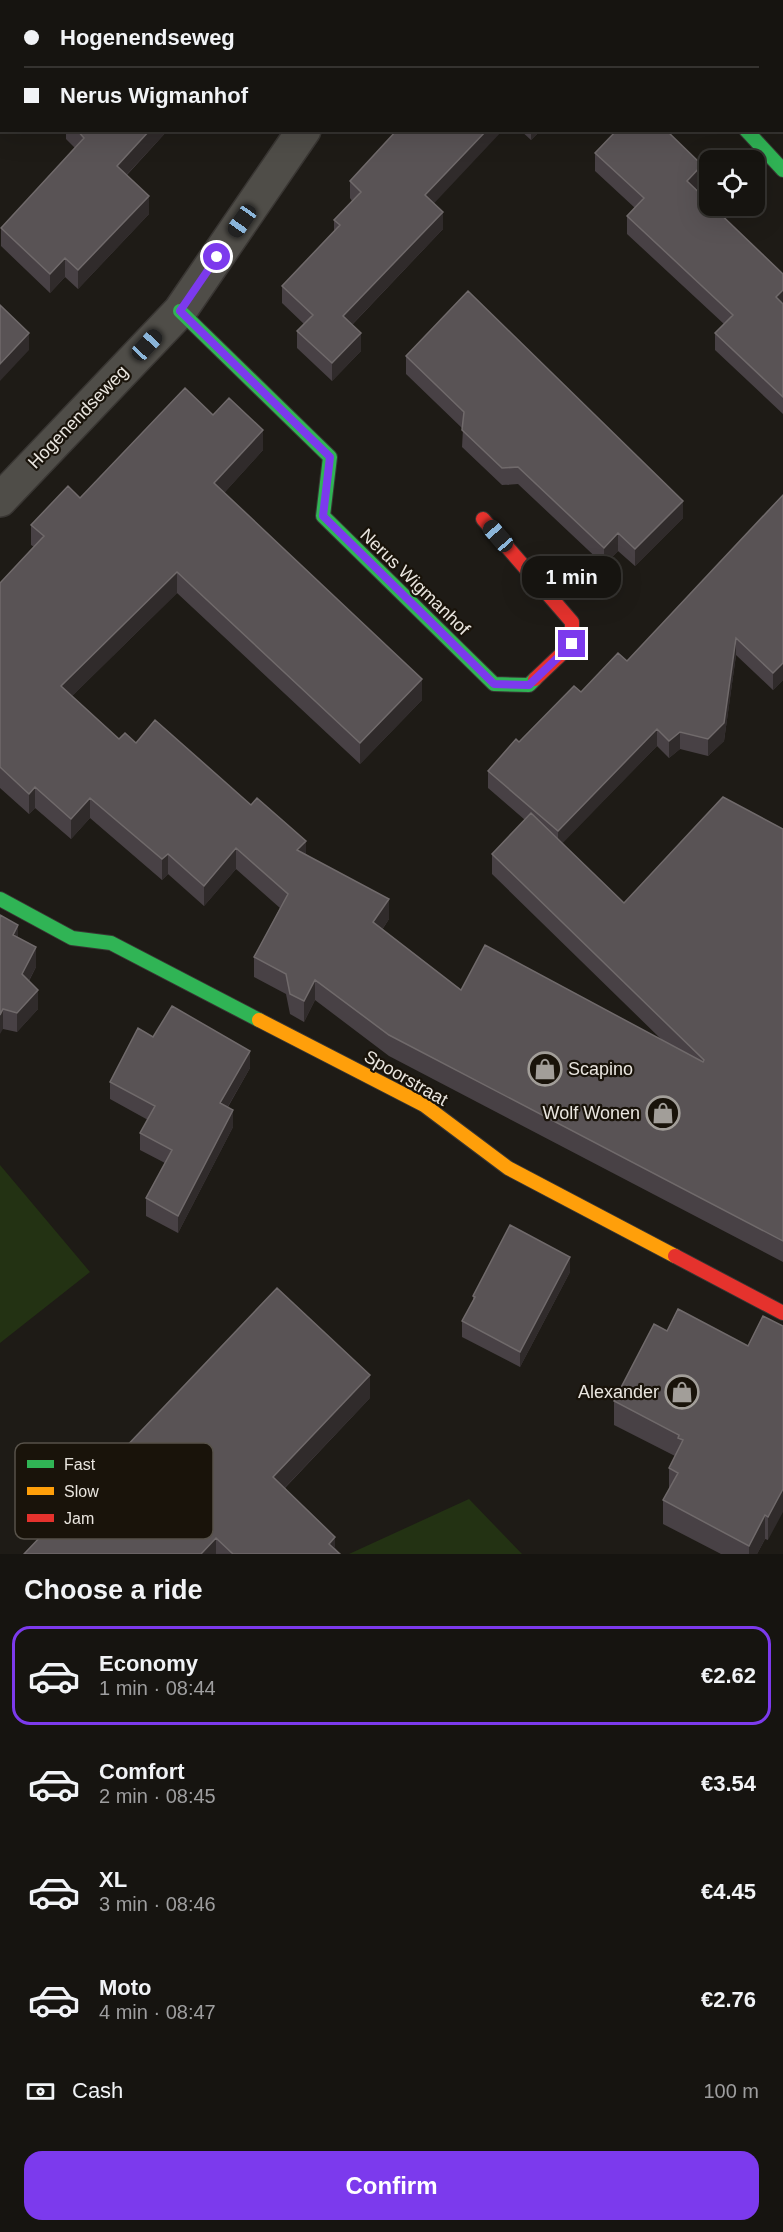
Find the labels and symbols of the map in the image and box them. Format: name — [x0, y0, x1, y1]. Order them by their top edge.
car — [224, 201, 260, 241]
route start — [203, 243, 230, 270]
car — [128, 326, 166, 364]
street label: Hogenendseweg — [24, 361, 132, 473]
car — [479, 517, 517, 555]
street label: Nerus Wigmanhof — [356, 525, 474, 640]
callout: 1 min — [522, 557, 622, 599]
route end — [558, 630, 585, 657]
street label: Spoorstraat — [361, 1046, 451, 1110]
shop icon: Scapino — [527, 1051, 563, 1087]
place label: Scapino — [568, 1059, 633, 1079]
shop icon: Wolf Wonen — [645, 1095, 681, 1131]
place label: Wolf Wonen — [543, 1103, 640, 1123]
shop icon: Alexander — [664, 1374, 700, 1410]
place label: Alexander — [578, 1382, 659, 1402]
legend — [15, 1443, 213, 1539]
text: Fast — [64, 1456, 96, 1473]
text: Slow — [64, 1483, 99, 1500]
text: Jam — [64, 1510, 94, 1527]

